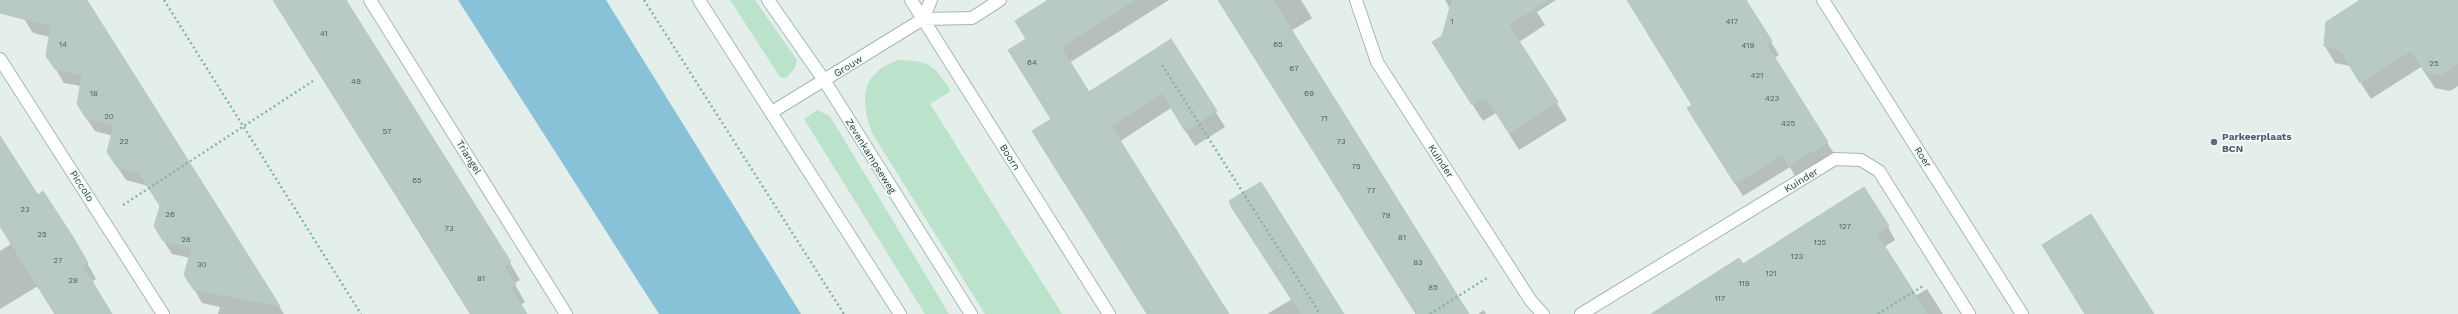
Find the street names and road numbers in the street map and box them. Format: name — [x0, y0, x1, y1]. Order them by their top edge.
street label: Grouw — [832, 53, 865, 79]
street label: Zevenkampseweg — [844, 117, 899, 196]
street label: Triangel — [454, 138, 484, 176]
street label: Boorn — [998, 142, 1022, 172]
street label: Kuinder — [1426, 142, 1456, 180]
street label: Roer — [1912, 145, 1934, 169]
street label: Kuinder — [1782, 166, 1820, 194]
street label: Piccolo — [68, 168, 96, 204]

